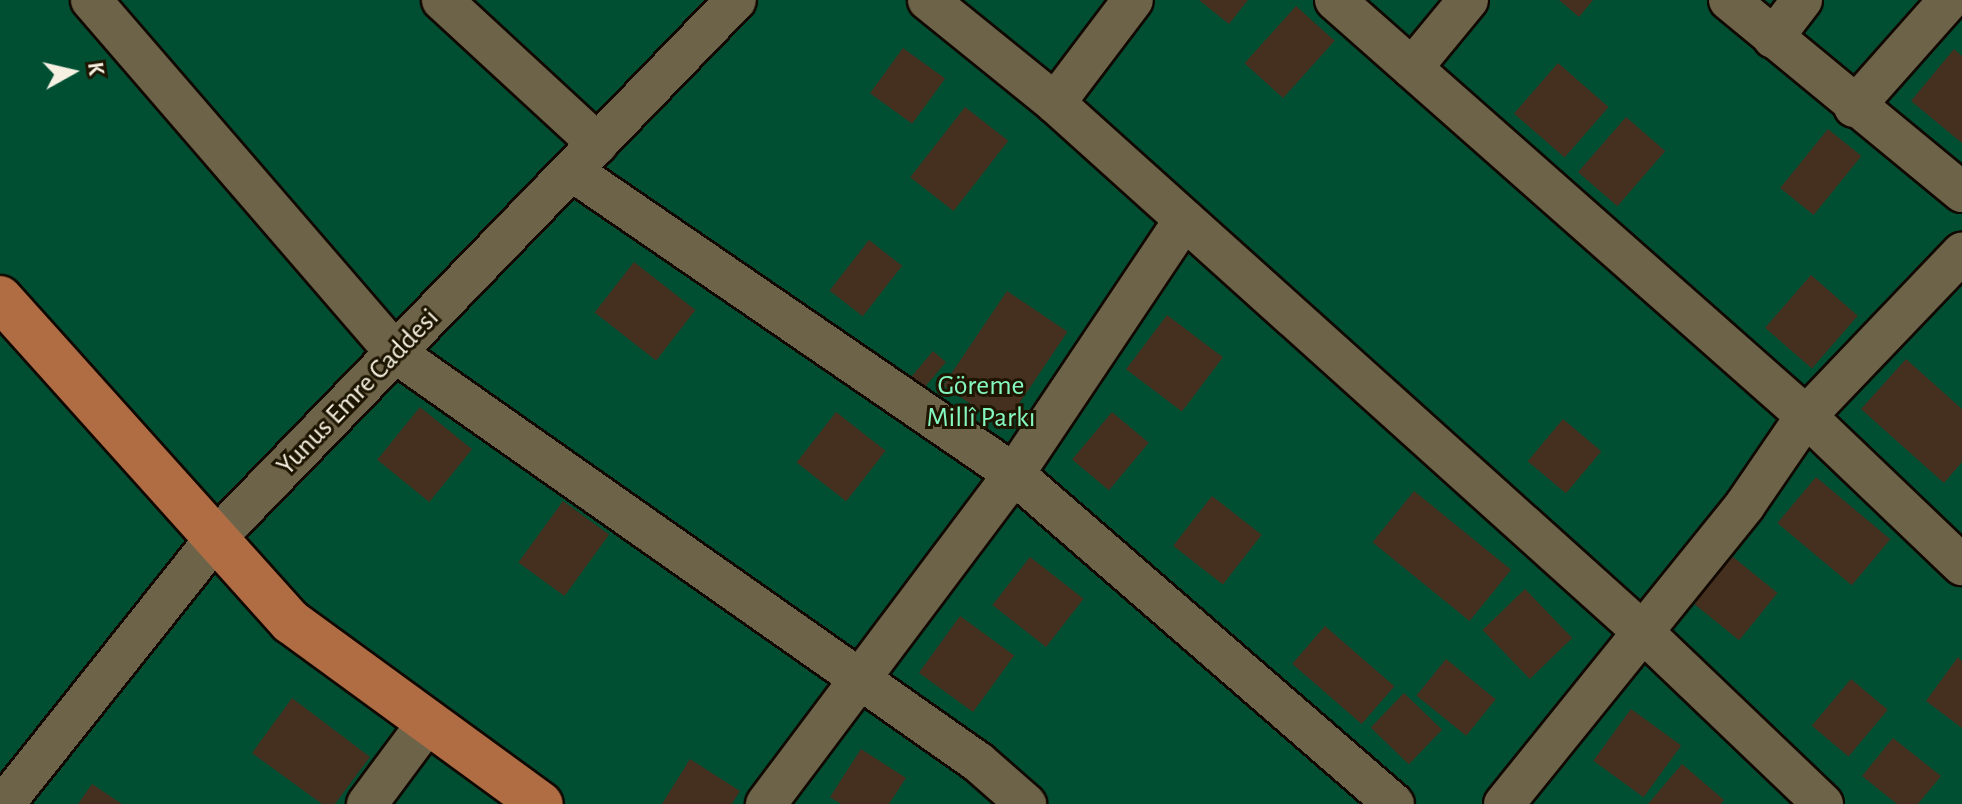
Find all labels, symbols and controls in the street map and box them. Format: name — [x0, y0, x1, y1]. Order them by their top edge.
north arrow — [32, 32, 112, 112]
text: K — [84, 61, 108, 77]
street label: Yunus Emre Caddesi — [270, 302, 446, 482]
park label: Göreme Millî Parkı — [926, 369, 1036, 435]

